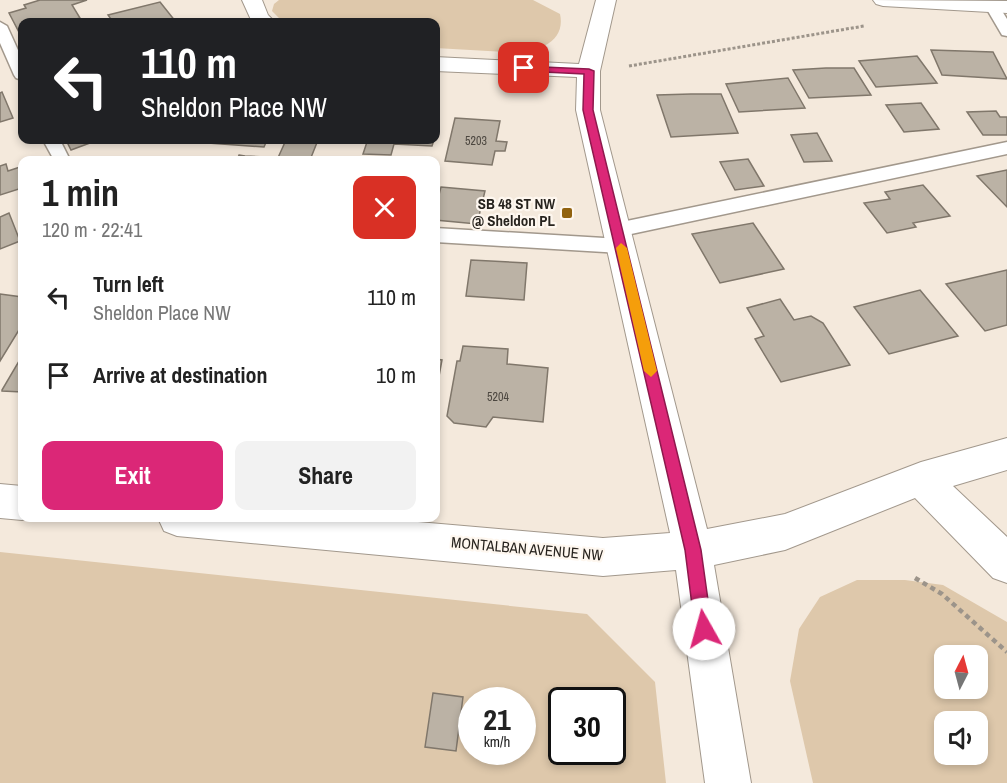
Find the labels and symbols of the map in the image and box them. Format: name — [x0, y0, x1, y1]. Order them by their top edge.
pin — [498, 42, 549, 93]
house number: 5203 — [465, 133, 487, 149]
place label: SB 48 ST NW @ Sheldon PL — [472, 193, 555, 231]
marker: SB 48 ST NW @ Sheldon PL — [560, 206, 574, 220]
house number: 5204 — [487, 389, 509, 405]
street label: MONTALBAN AVENUE NW — [450, 531, 604, 566]
position arrow — [672, 597, 736, 661]
north arrow — [934, 645, 988, 699]
speed limit sign: 30 — [548, 687, 626, 765]

